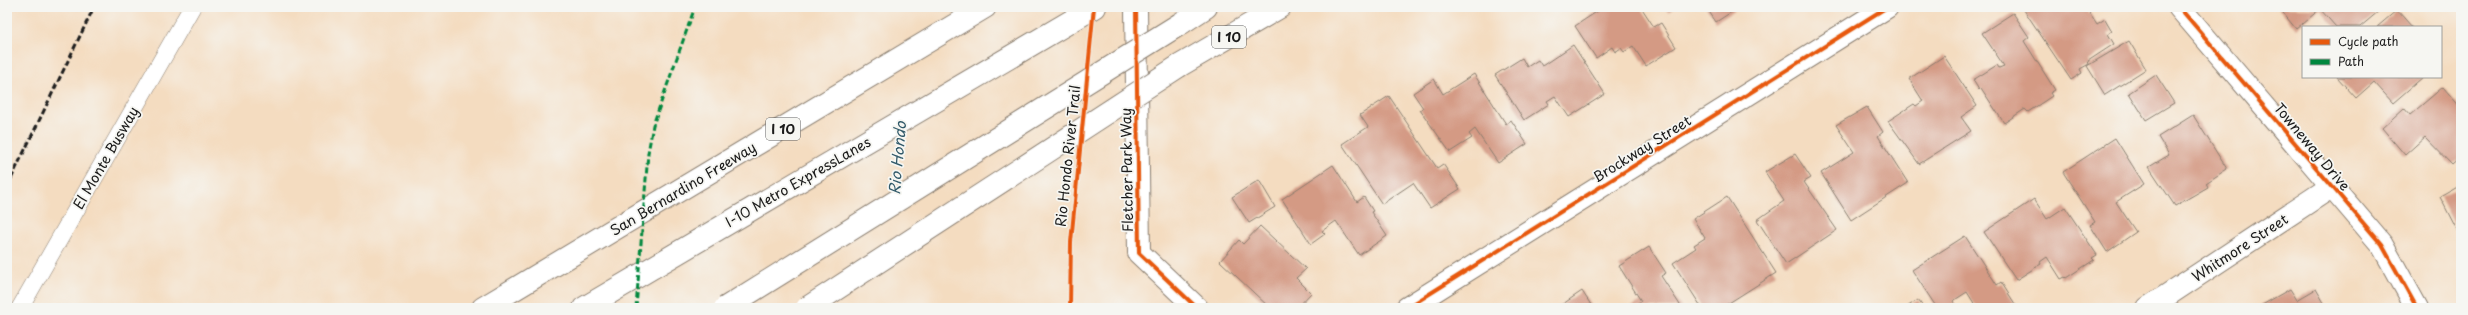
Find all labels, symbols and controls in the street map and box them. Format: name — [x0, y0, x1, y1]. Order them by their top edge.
road number: I 10 — [1212, 26, 1246, 48]
legend — [2302, 26, 2442, 78]
text: Cycle path — [2338, 32, 2399, 50]
text: Path — [2338, 52, 2364, 70]
street label: Rio Hondo River Trail — [1050, 84, 1085, 228]
street label: Towneway Drive — [2269, 98, 2355, 195]
street label: El Monte Busway — [68, 102, 144, 213]
street label: Fletcher Park Way — [1115, 108, 1138, 232]
street label: Brockway Street — [1589, 110, 1695, 187]
road number: I 10 — [766, 118, 800, 140]
water label: Rio Hondo — [882, 120, 911, 195]
street label: I-10 Metro ExpressLanes — [721, 131, 875, 232]
street label: San Bernardino Freeway — [606, 137, 760, 241]
street label: Whitmore Street — [2187, 208, 2292, 287]

